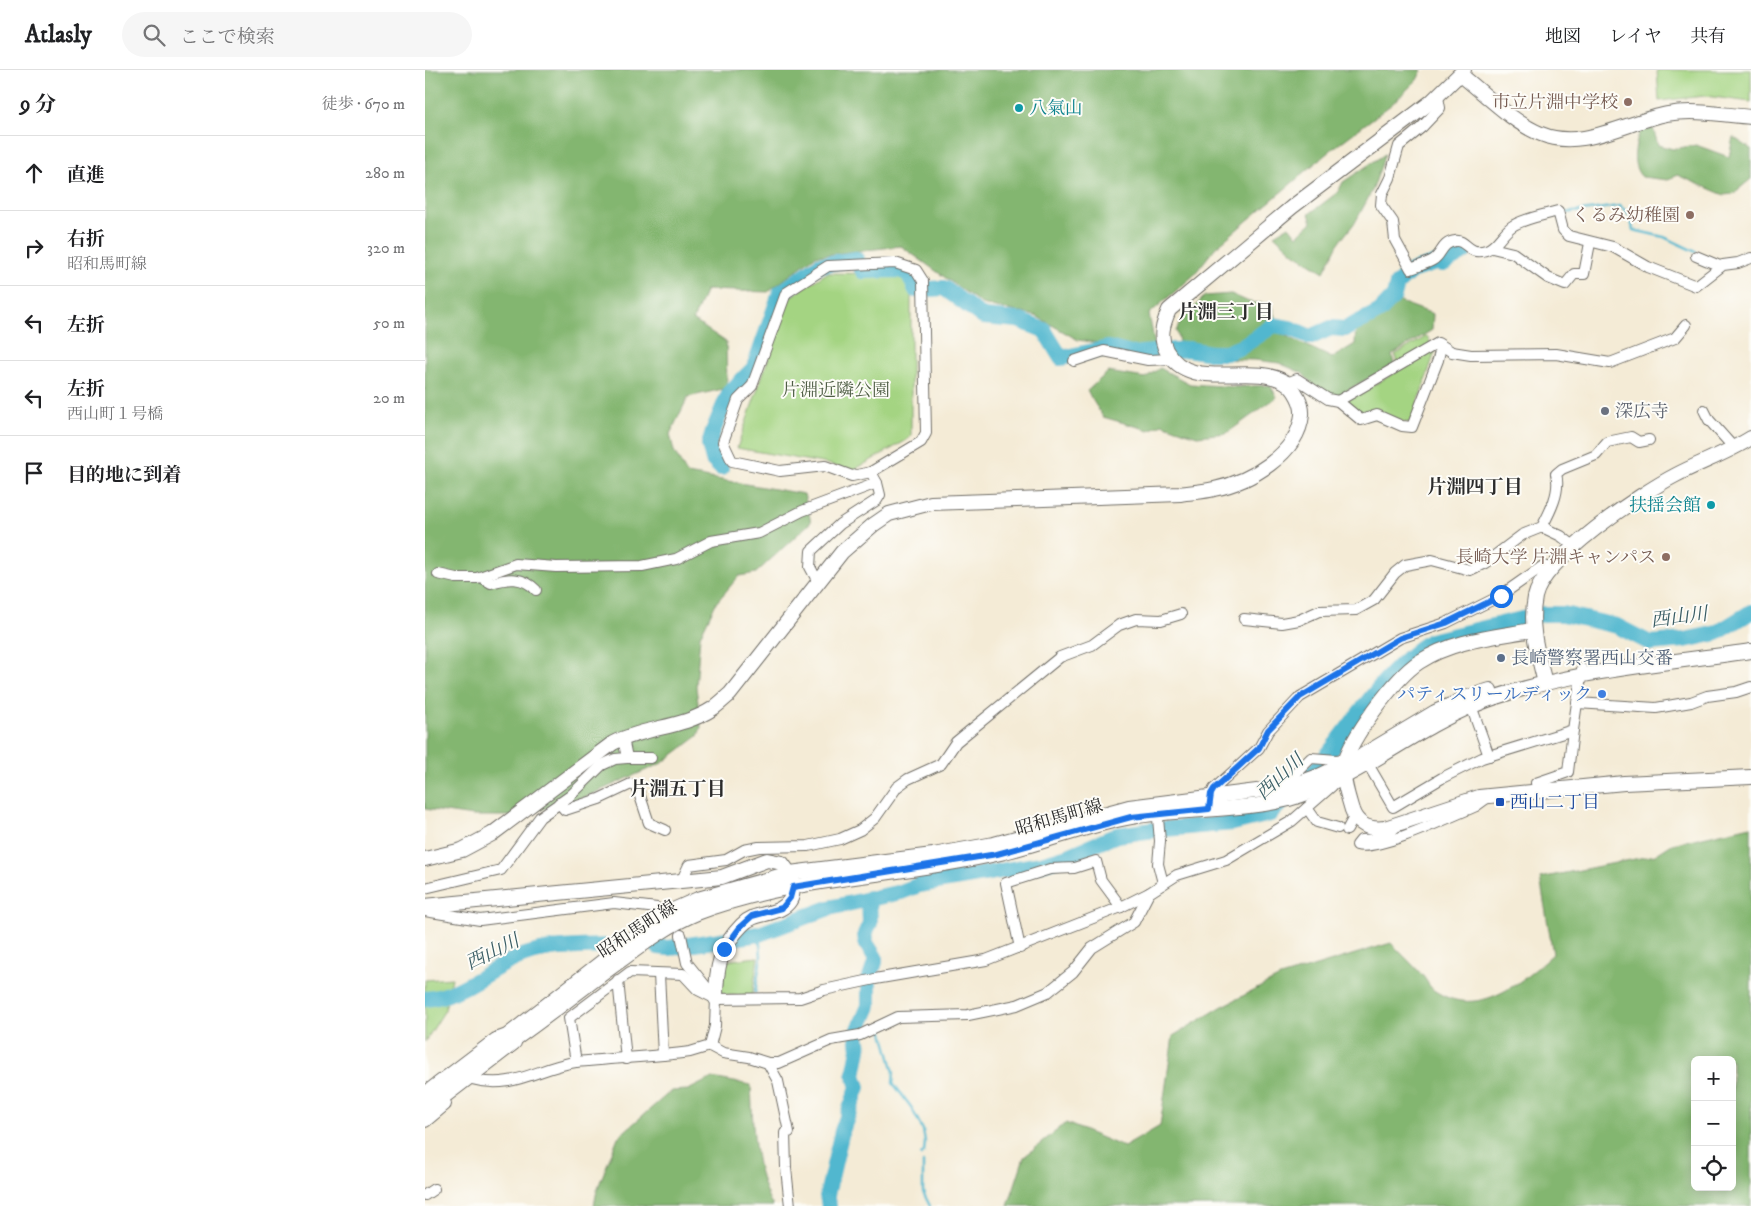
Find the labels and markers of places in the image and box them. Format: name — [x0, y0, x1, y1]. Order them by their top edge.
place label: 市立片淵中学校 — [1492, 92, 1618, 114]
marker: 市立片淵中学校 — [1622, 96, 1634, 108]
place label: 八氣山 — [1029, 98, 1083, 120]
marker: 八氣山 — [1013, 102, 1025, 114]
place label: くるみ幼稚園 — [1572, 205, 1680, 227]
marker: くるみ幼稚園 — [1684, 209, 1696, 221]
place label: 深広寺 — [1615, 401, 1669, 423]
marker: 深広寺 — [1599, 405, 1611, 417]
place label: 扶揺会館 — [1629, 495, 1701, 517]
marker: 扶揺会館 — [1705, 499, 1717, 511]
place label: 長崎大学 片淵キャンパス — [1455, 547, 1656, 569]
marker: 長崎大学 片淵キャンパス — [1660, 551, 1672, 563]
place label: 長崎警察署西山交番 — [1511, 648, 1673, 670]
marker: 長崎警察署西山交番 — [1495, 652, 1507, 664]
place label: パティスリールディック — [1397, 684, 1592, 706]
marker: パティスリールディック — [1596, 688, 1608, 700]
place label: 西山二丁目 — [1510, 792, 1600, 814]
marker: 西山二丁目 — [1494, 796, 1506, 808]

